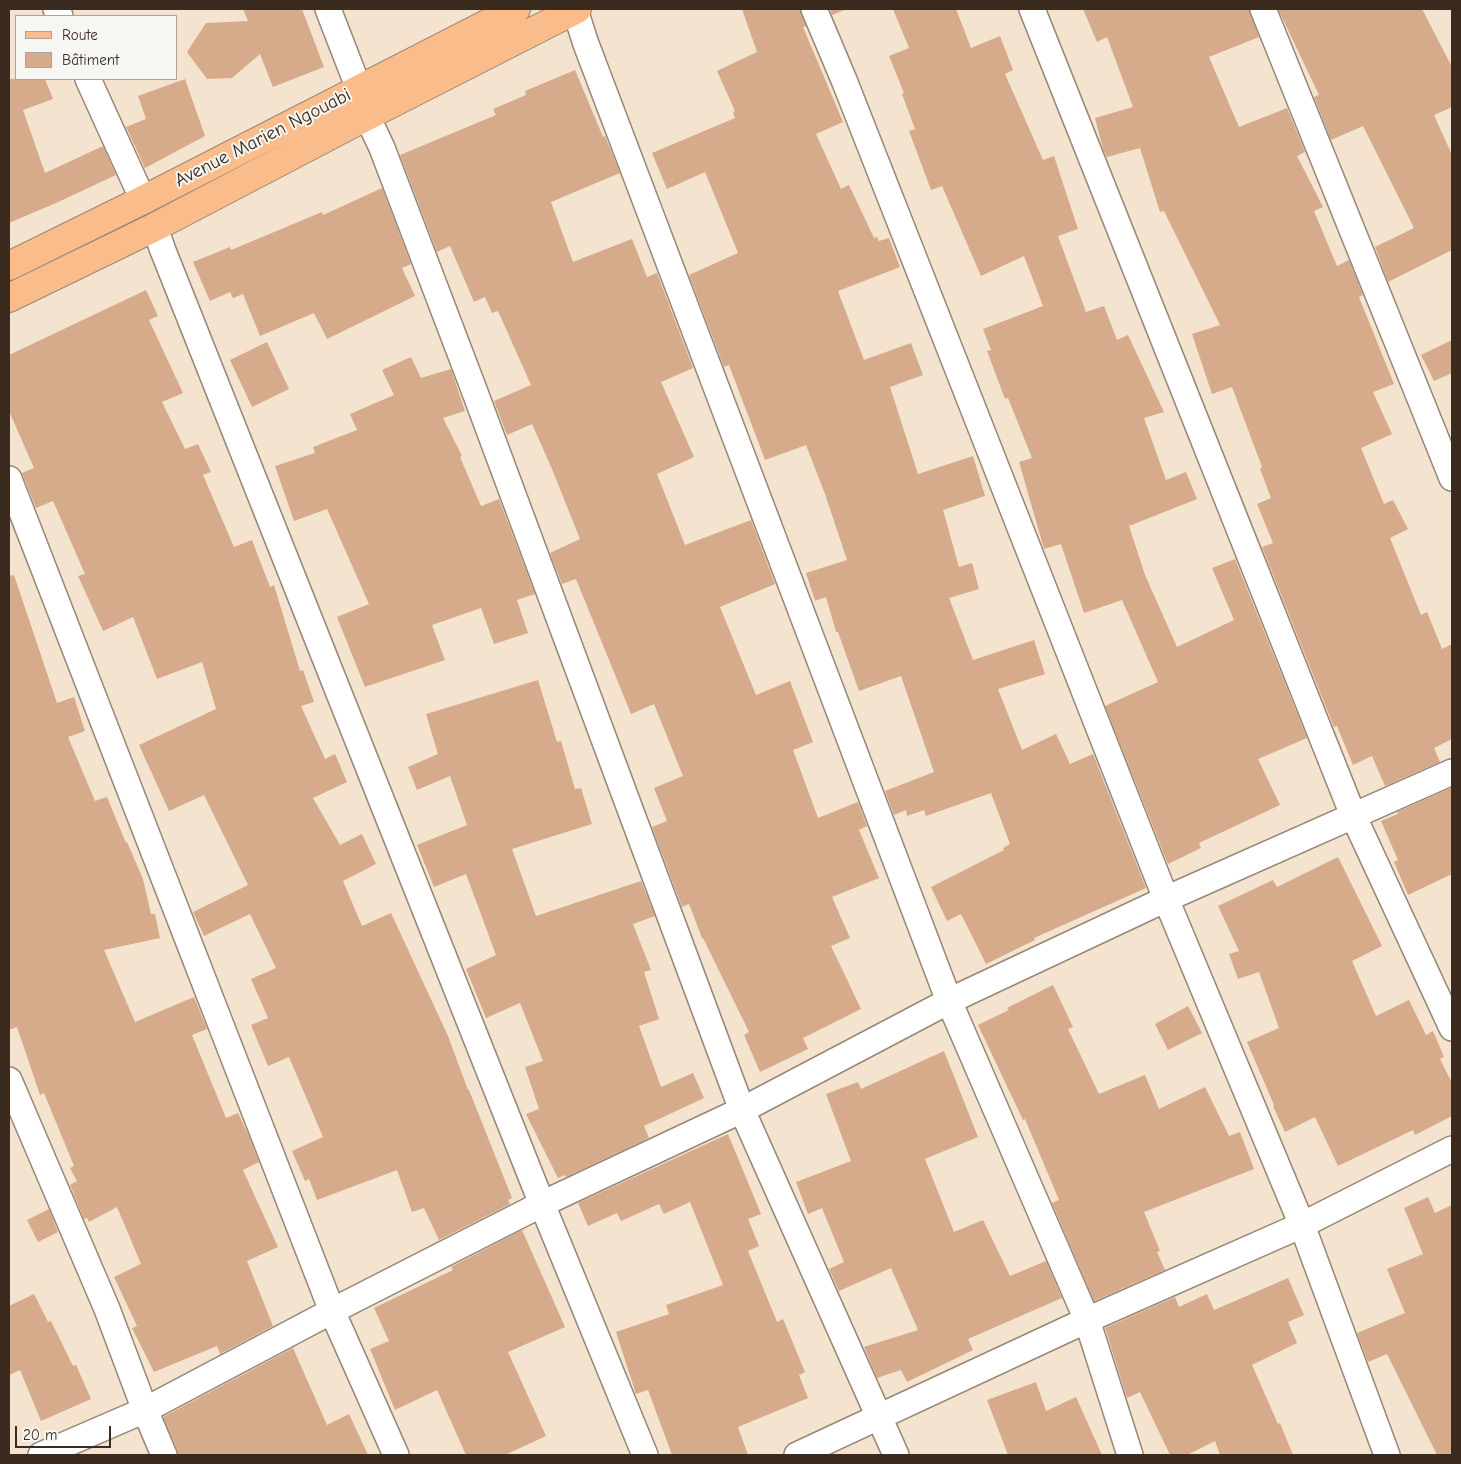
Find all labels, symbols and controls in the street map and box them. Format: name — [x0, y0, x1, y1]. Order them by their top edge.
legend — [15, 15, 178, 80]
text: Route — [62, 26, 98, 44]
text: Bâtiment — [62, 51, 119, 69]
street label: Avenue Marien Ngouabi — [171, 84, 355, 192]
scale bar — [18, 1416, 114, 1448]
text: 20 m — [23, 1426, 57, 1444]

